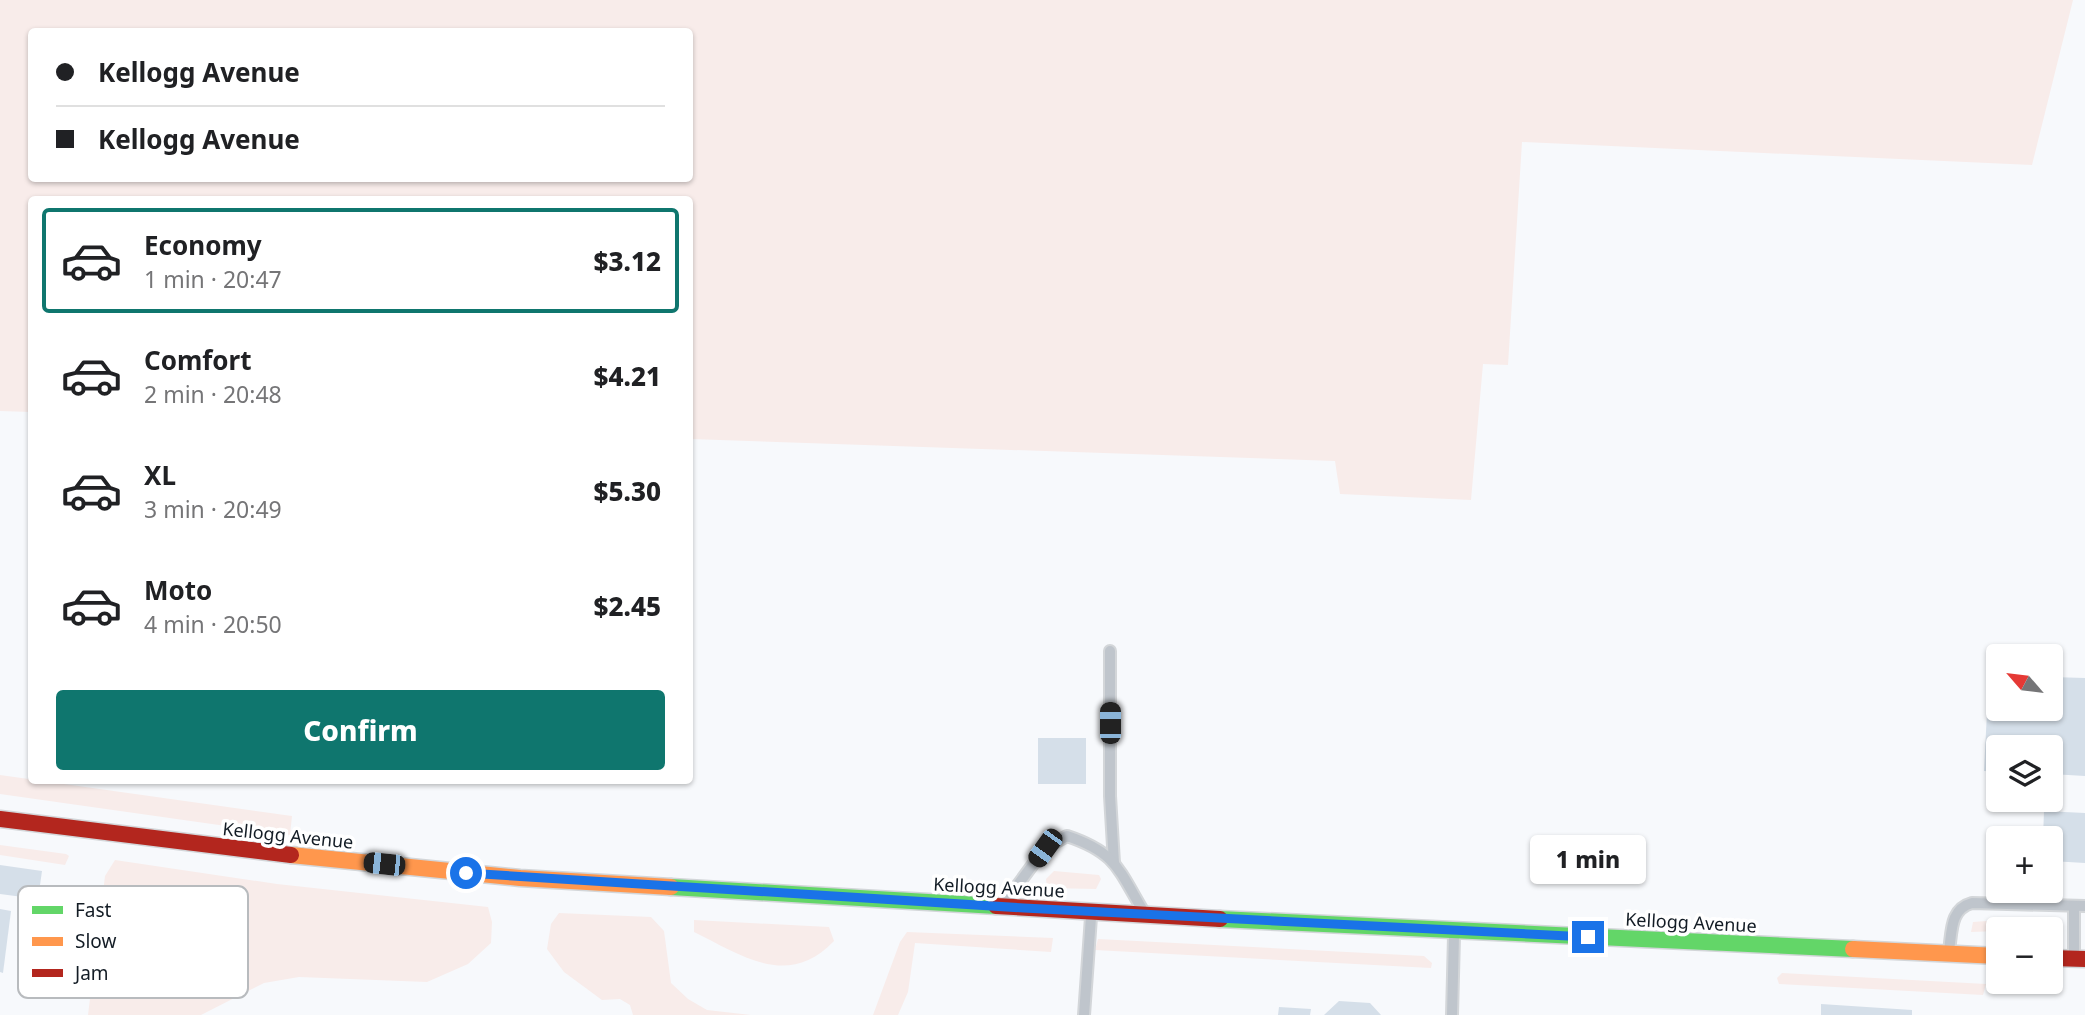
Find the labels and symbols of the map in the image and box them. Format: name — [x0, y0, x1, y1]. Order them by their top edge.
north arrow — [1986, 644, 2063, 721]
car — [1100, 702, 1121, 744]
street label: Kellogg Avenue — [221, 816, 355, 854]
car — [1025, 825, 1066, 871]
callout: 1 min — [1530, 836, 1646, 884]
car — [363, 851, 406, 877]
route start — [450, 857, 482, 889]
street label: Kellogg Avenue — [933, 872, 1065, 902]
legend — [18, 886, 248, 998]
text: Fast — [75, 897, 112, 923]
street label: Kellogg Avenue — [1625, 907, 1757, 937]
route end — [1572, 921, 1604, 953]
text: Slow — [75, 928, 116, 954]
text: Jam — [73, 960, 109, 986]

